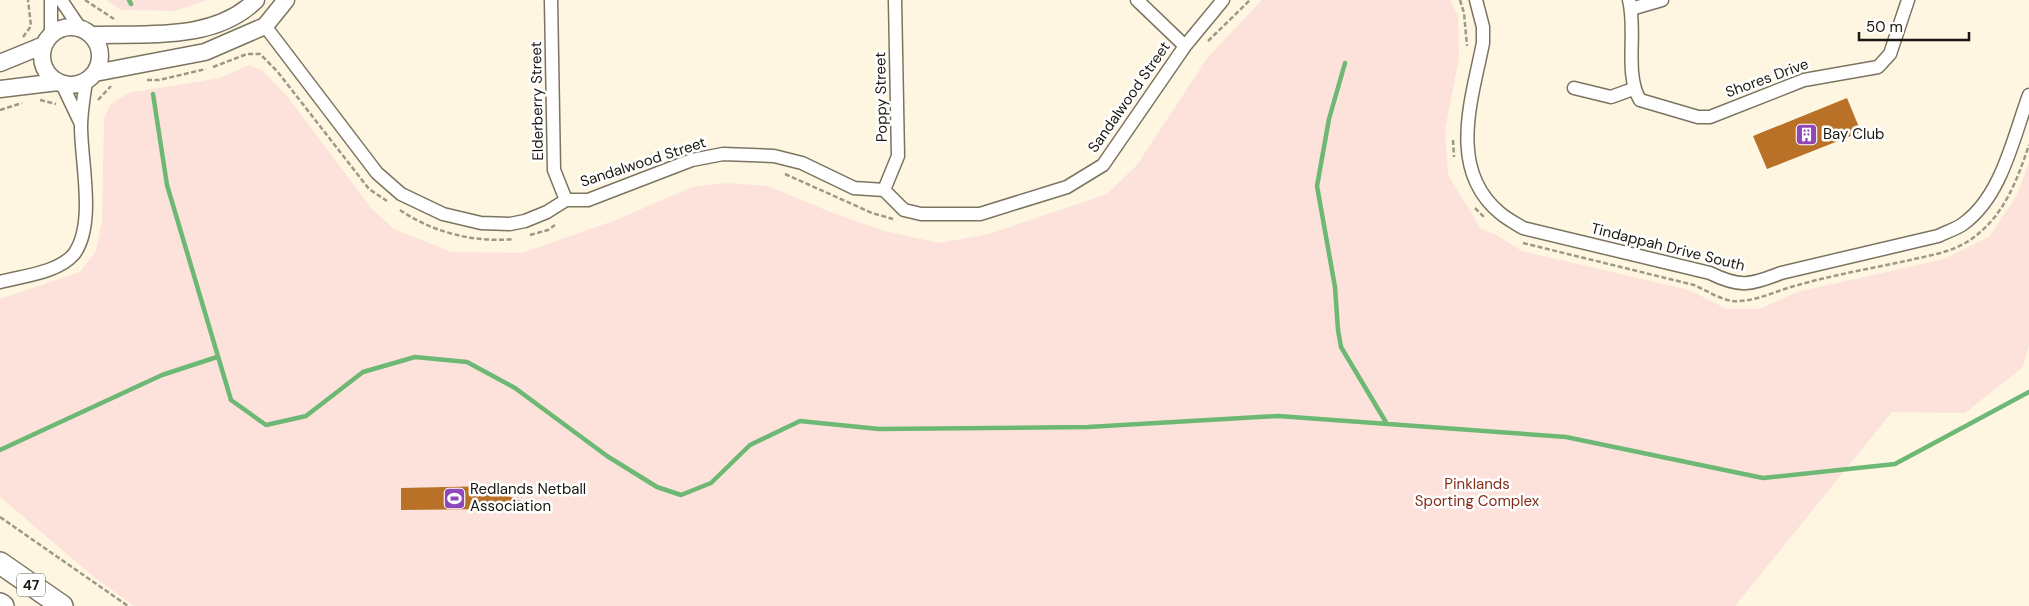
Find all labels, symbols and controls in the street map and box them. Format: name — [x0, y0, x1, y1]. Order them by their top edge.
scale bar — [1859, 10, 1969, 42]
text: 50 m — [1866, 17, 1903, 37]
street label: Sandalwood Street — [1083, 37, 1175, 156]
street label: Elderberry Street — [526, 41, 548, 161]
street label: Poppy Street — [870, 52, 892, 142]
street label: Shores Drive — [1723, 54, 1811, 102]
building icon: Bay Club — [1795, 122, 1819, 146]
place label: Bay Club — [1823, 124, 1884, 144]
street label: Sandalwood Street — [577, 132, 709, 192]
street label: Tindappah Drive South — [1589, 218, 1747, 276]
park label: Pinklands Sporting Complex — [1415, 474, 1540, 511]
place label: Redlands Netball Association — [470, 479, 586, 516]
sports icon: Redlands Netball Association — [442, 486, 466, 510]
road number: 47 — [17, 574, 45, 596]

